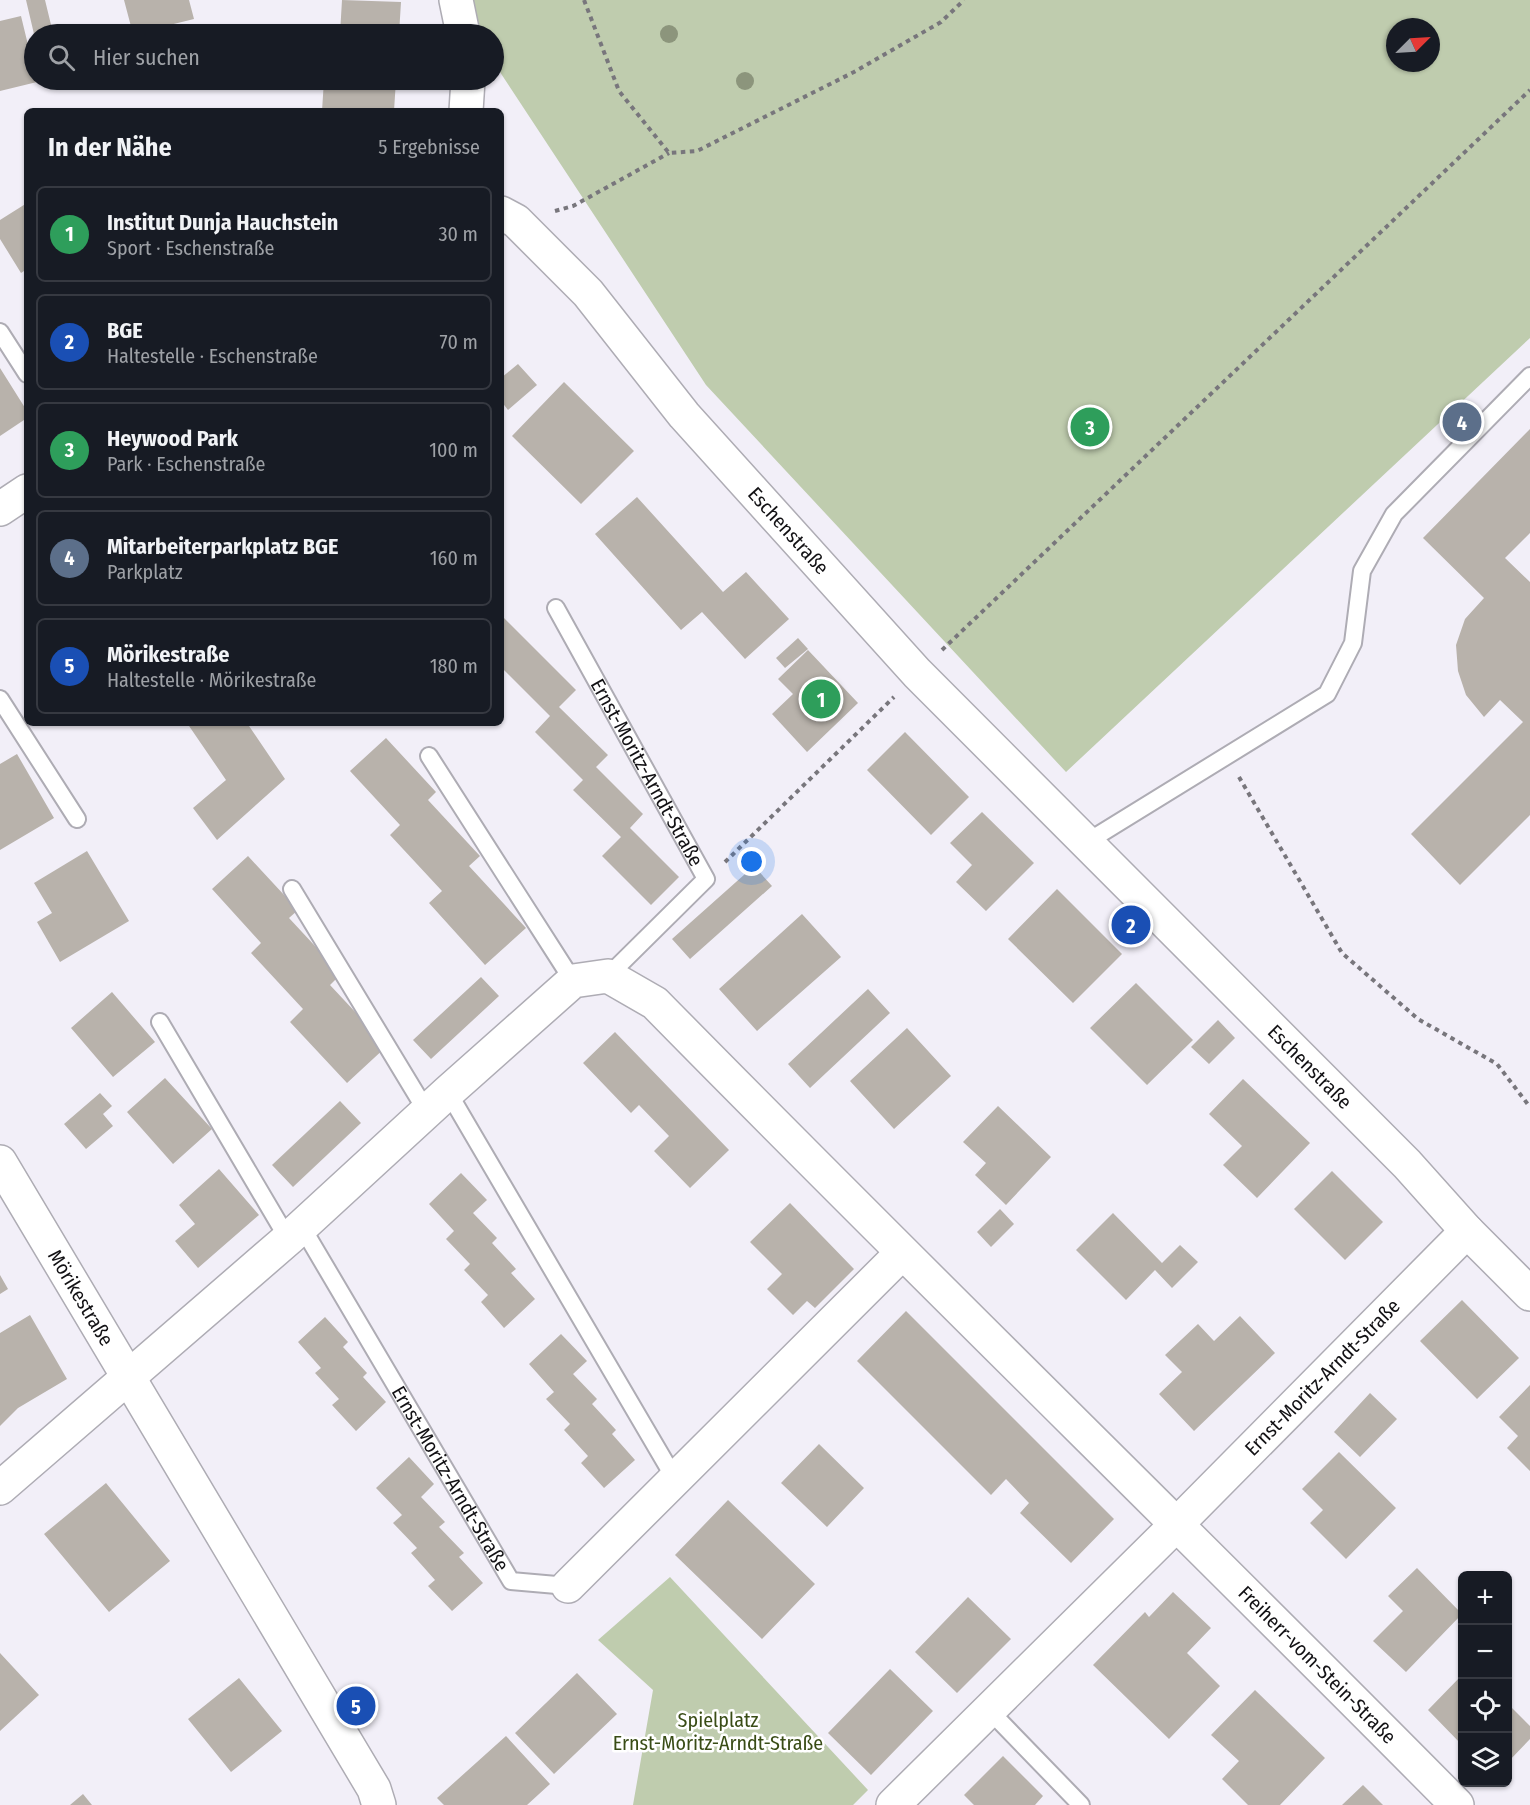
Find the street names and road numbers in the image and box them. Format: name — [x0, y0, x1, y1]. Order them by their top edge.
street label: Eschenstraße — [743, 482, 834, 579]
street label: Ernst-Moritz-Arndt-Straße — [586, 675, 709, 870]
street label: Eschenstraße — [1263, 1020, 1357, 1114]
street label: Mörikestraße — [43, 1245, 119, 1350]
street label: Ernst-Moritz-Arndt-Straße — [1240, 1294, 1405, 1461]
street label: Ernst-Moritz-Arndt-Straße — [387, 1382, 514, 1575]
street label: Freiherr-vom-Stein-Straße — [1233, 1581, 1401, 1749]

